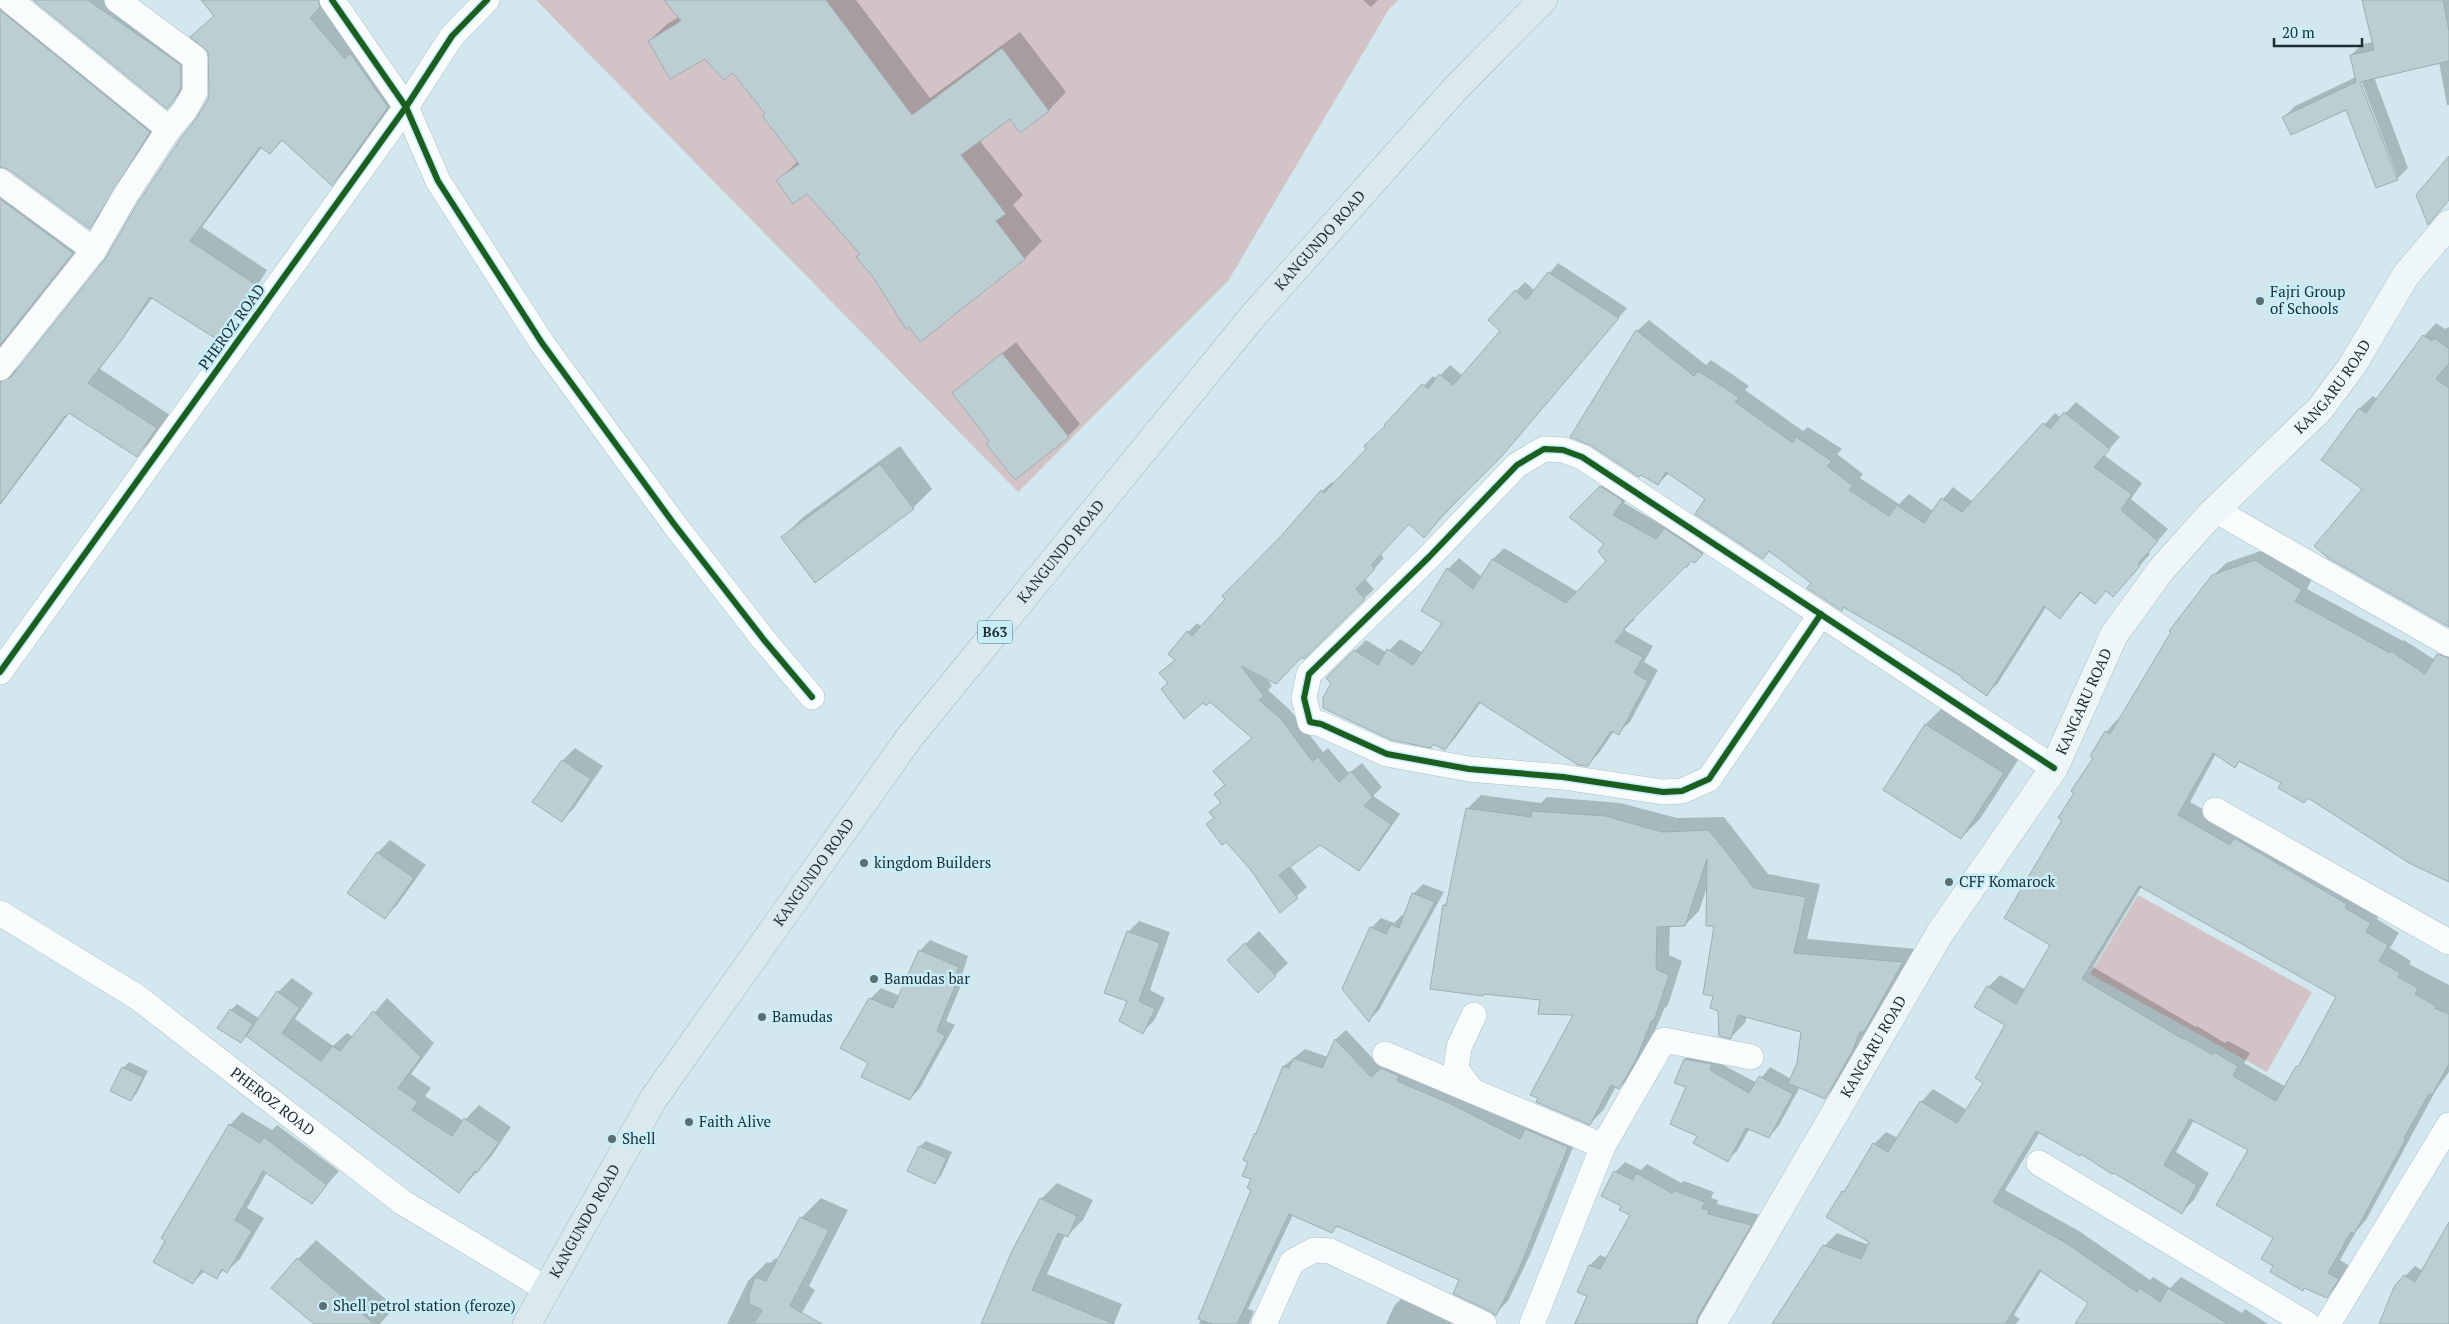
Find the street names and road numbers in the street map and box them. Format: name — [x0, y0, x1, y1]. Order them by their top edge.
street label: KANGUNDO ROAD — [1270, 185, 1369, 294]
street label: PHEROZ ROAD — [193, 279, 269, 373]
street label: KANGARU ROAD — [2289, 335, 2375, 438]
street label: KANGUNDO ROAD — [1012, 495, 1108, 607]
road number: B63 — [978, 620, 1012, 644]
street label: KANGARU ROAD — [2050, 645, 2116, 758]
street label: KANGUNDO ROAD — [768, 814, 858, 929]
street label: KANGARU ROAD — [1835, 992, 1910, 1101]
street label: PHEROZ ROAD — [227, 1062, 319, 1140]
street label: KANGUNDO ROAD — [544, 1160, 624, 1281]

